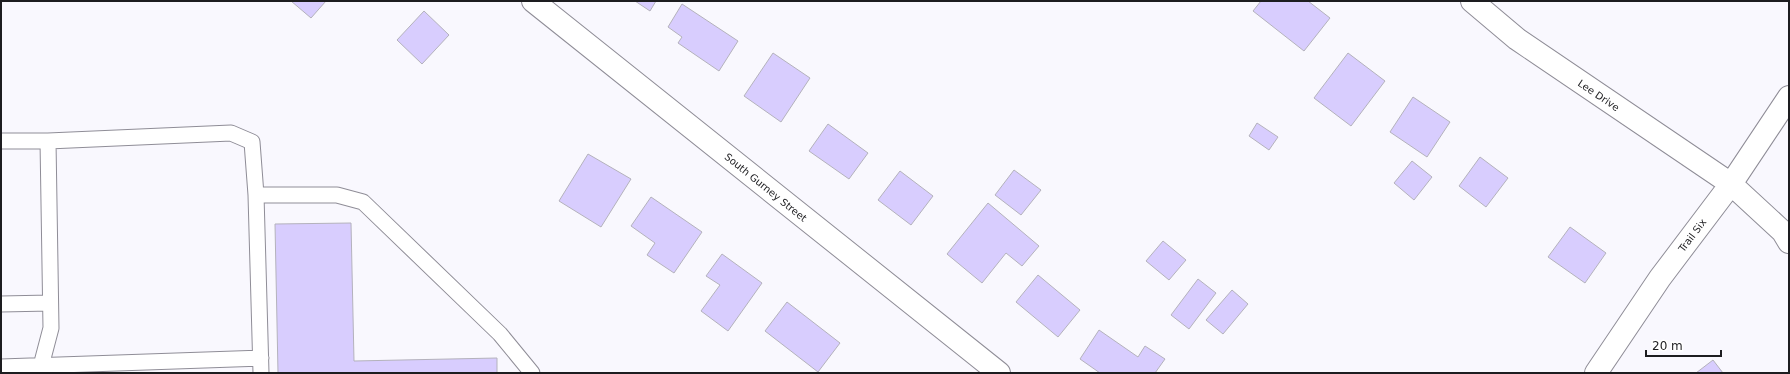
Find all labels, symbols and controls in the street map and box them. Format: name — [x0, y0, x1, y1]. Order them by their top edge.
street label: Lee Drive — [1576, 78, 1622, 113]
street label: South Gurney Street — [722, 151, 809, 224]
street label: Trail Six — [1676, 216, 1708, 255]
scale bar — [1646, 332, 1721, 358]
text: 20 m — [1652, 339, 1683, 353]

